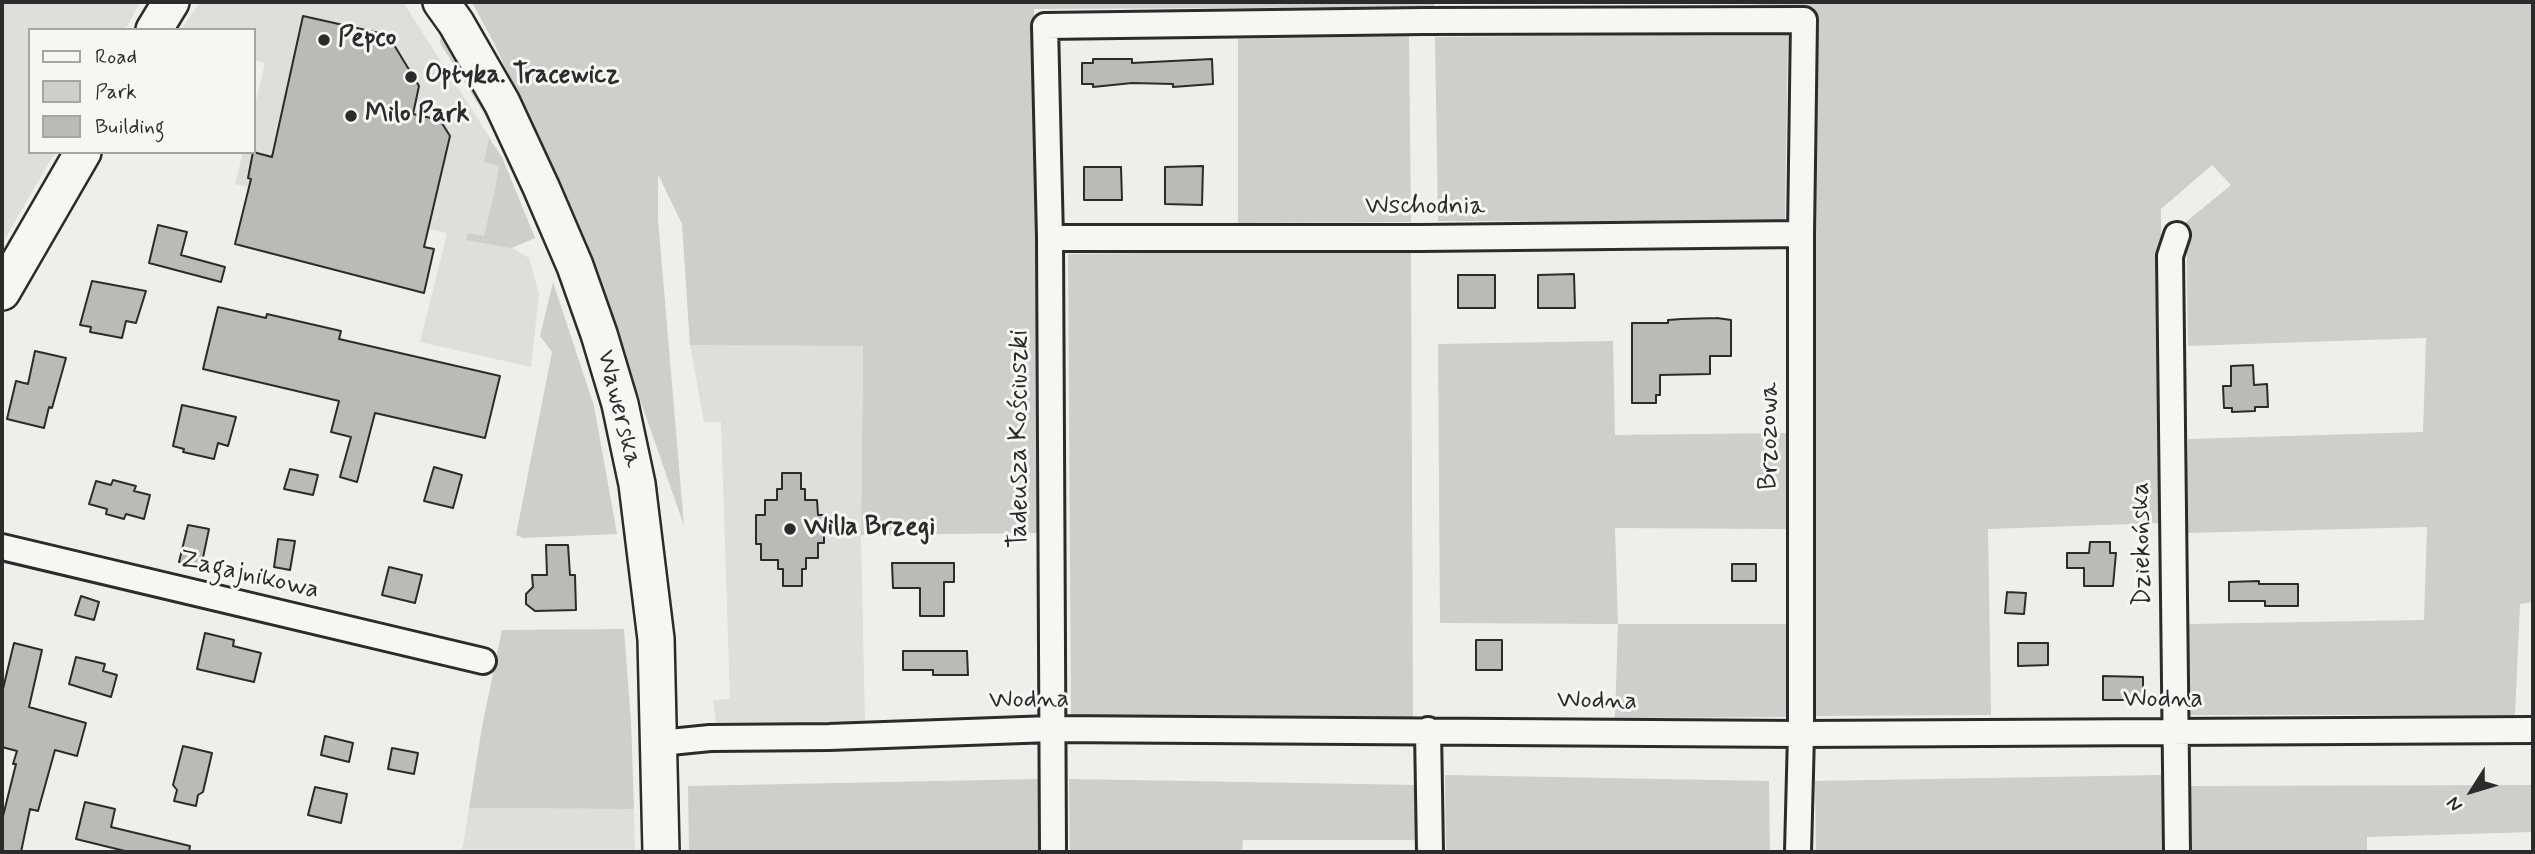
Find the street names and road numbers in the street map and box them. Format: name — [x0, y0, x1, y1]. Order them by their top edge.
street label: Wschodnia — [1365, 192, 1485, 224]
street label: Tadeusza Kościuszki — [1005, 330, 1037, 548]
street label: Wawerska — [588, 347, 648, 471]
street label: Brzozowa — [1755, 382, 1787, 490]
street label: Dziekońska — [2126, 482, 2160, 606]
street label: Zagajnikowa — [176, 545, 322, 607]
street label: Wodna — [989, 685, 1069, 717]
street label: Wodna — [2123, 685, 2203, 717]
street label: Wodna — [1557, 686, 1637, 718]

